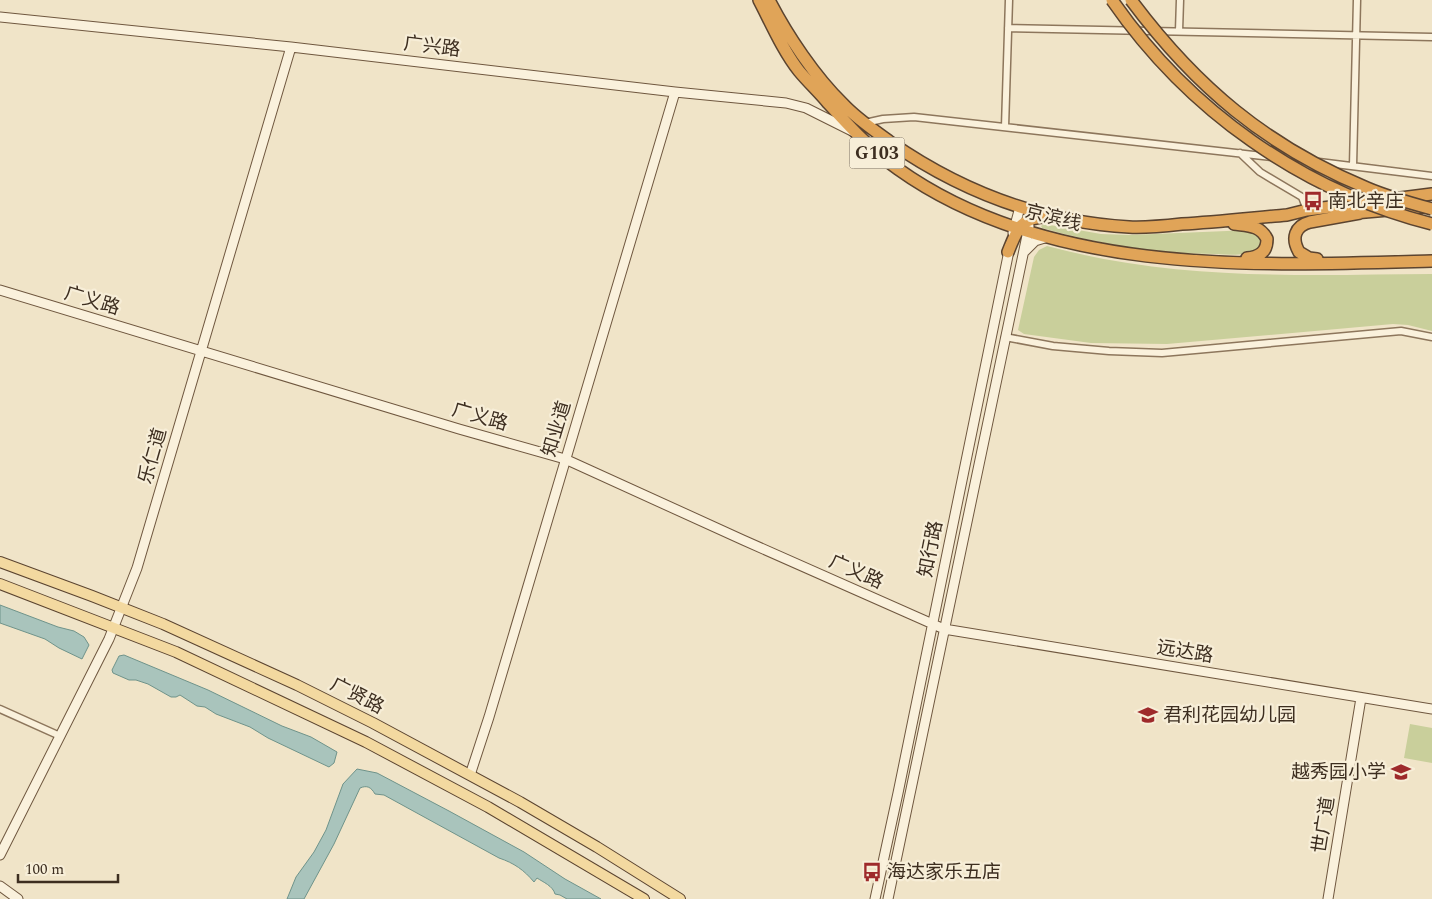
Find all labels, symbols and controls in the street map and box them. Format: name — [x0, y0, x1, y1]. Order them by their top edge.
street label: 广兴路 — [402, 29, 462, 65]
road number: G103 — [850, 138, 904, 168]
place label: 南北辛庄 — [1328, 187, 1404, 216]
bus stop icon: 南北辛庄 — [1302, 190, 1324, 212]
street label: 京滨线 — [1022, 197, 1084, 239]
street label: 广义路 — [60, 279, 124, 323]
street label: 广义路 — [449, 395, 511, 439]
street label: 知业道 — [535, 397, 579, 461]
street label: 乐仁道 — [131, 425, 175, 487]
street label: 知行路 — [911, 518, 951, 580]
street label: 广义路 — [824, 547, 888, 597]
street label: 远达路 — [1155, 633, 1215, 671]
street label: 广贤路 — [325, 670, 389, 722]
place label: 君利花园幼儿园 — [1163, 701, 1296, 730]
school or university icon: 君利花园幼儿园 — [1137, 704, 1159, 726]
place label: 越秀园小学 — [1291, 758, 1386, 787]
school or university icon: 越秀园小学 — [1390, 761, 1412, 783]
street label: 世广道 — [1305, 795, 1343, 855]
scale bar — [18, 852, 118, 884]
text: 100 m — [25, 858, 64, 881]
place label: 海达家乐五店 — [887, 858, 1001, 887]
bus stop icon: 海达家乐五店 — [861, 861, 883, 883]

